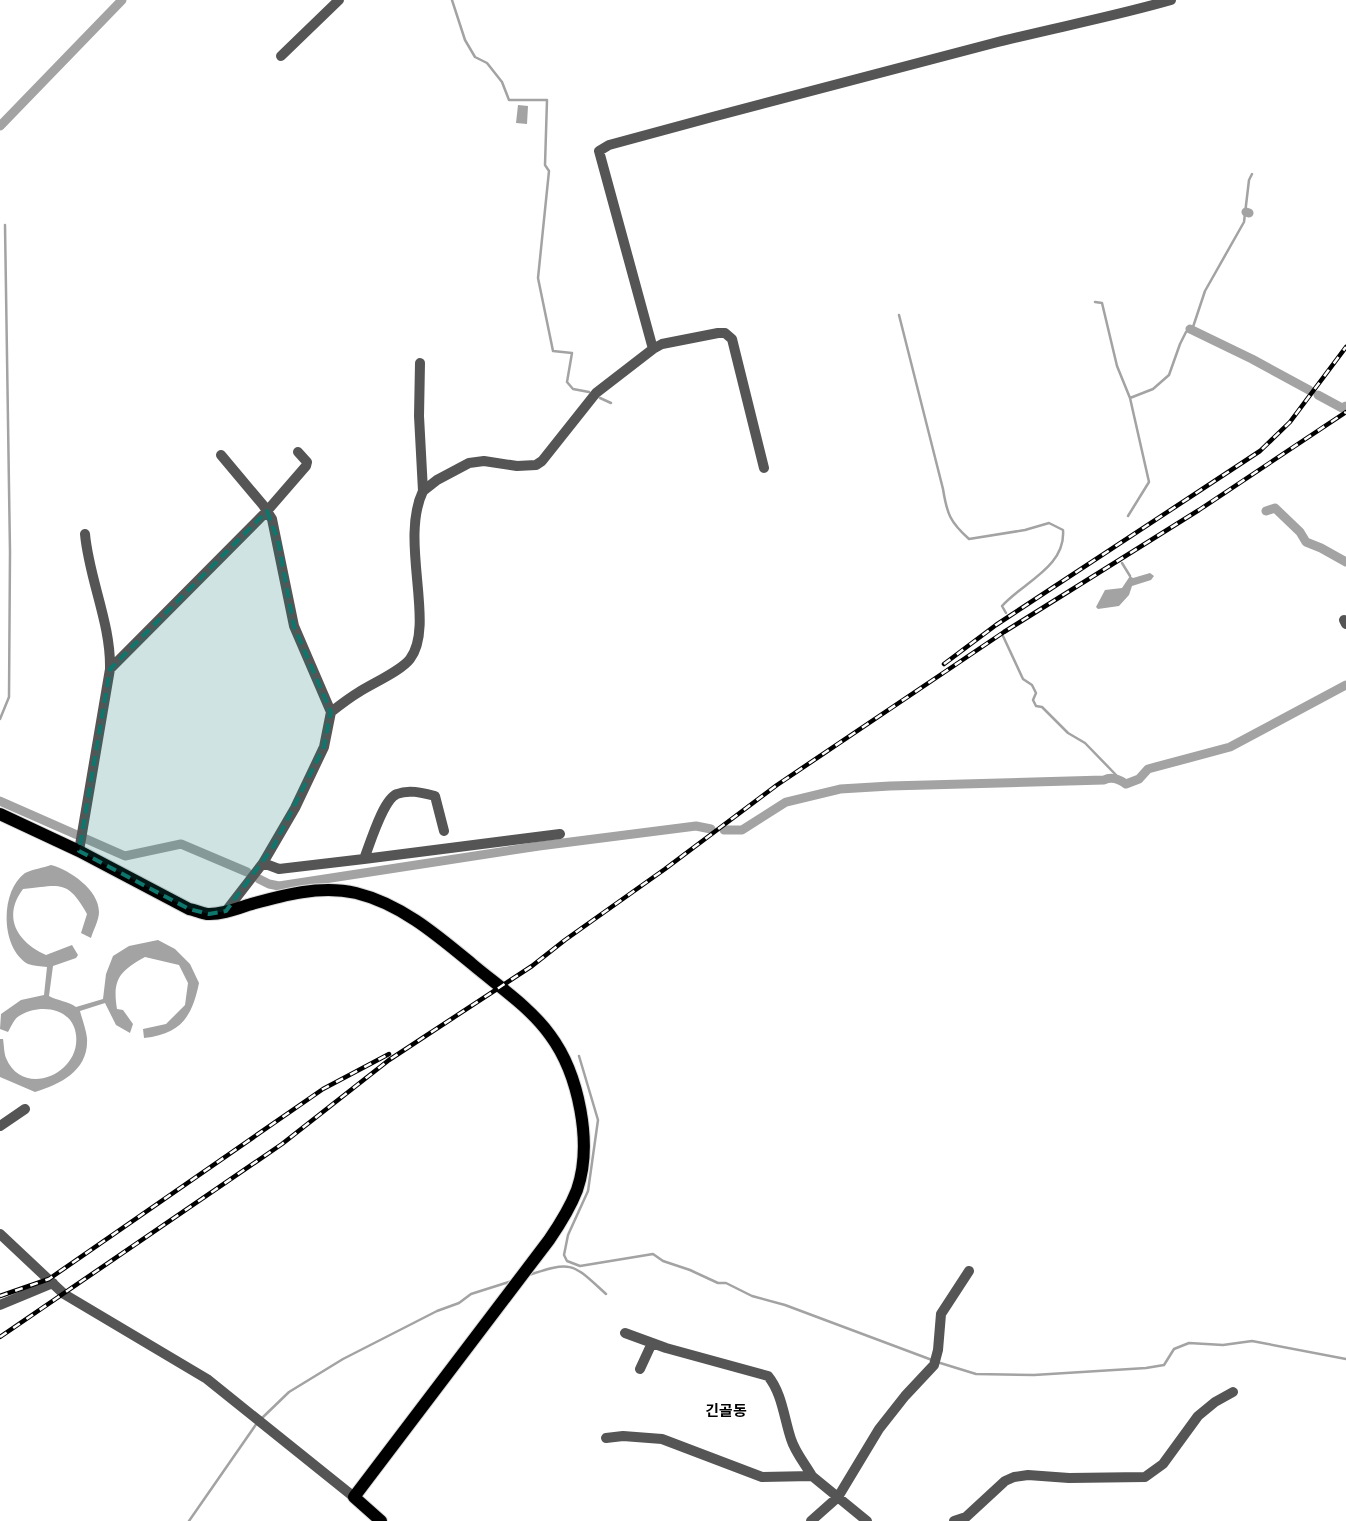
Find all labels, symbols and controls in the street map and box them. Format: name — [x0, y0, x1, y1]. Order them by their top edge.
district label: 긴골동 — [705, 1400, 747, 1421]

